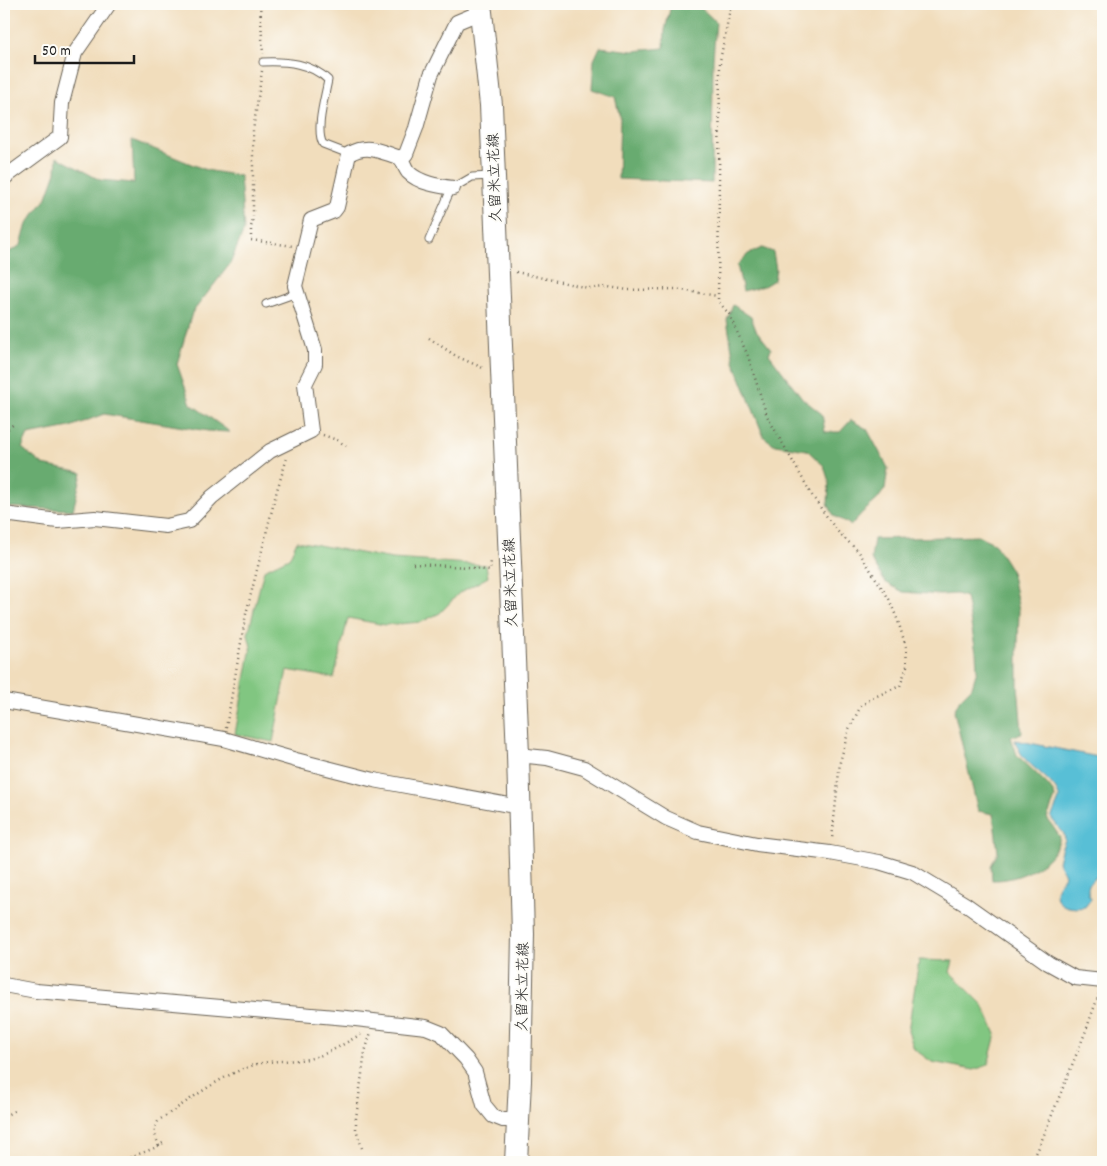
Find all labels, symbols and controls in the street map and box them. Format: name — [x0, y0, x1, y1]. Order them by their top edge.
scale bar — [35, 32, 134, 64]
text: 50 m — [42, 41, 71, 63]
street label: 久留米立花線 — [483, 133, 509, 223]
street label: 久留米立花線 — [499, 538, 525, 628]
street label: 久留米立花線 — [512, 942, 536, 1032]

